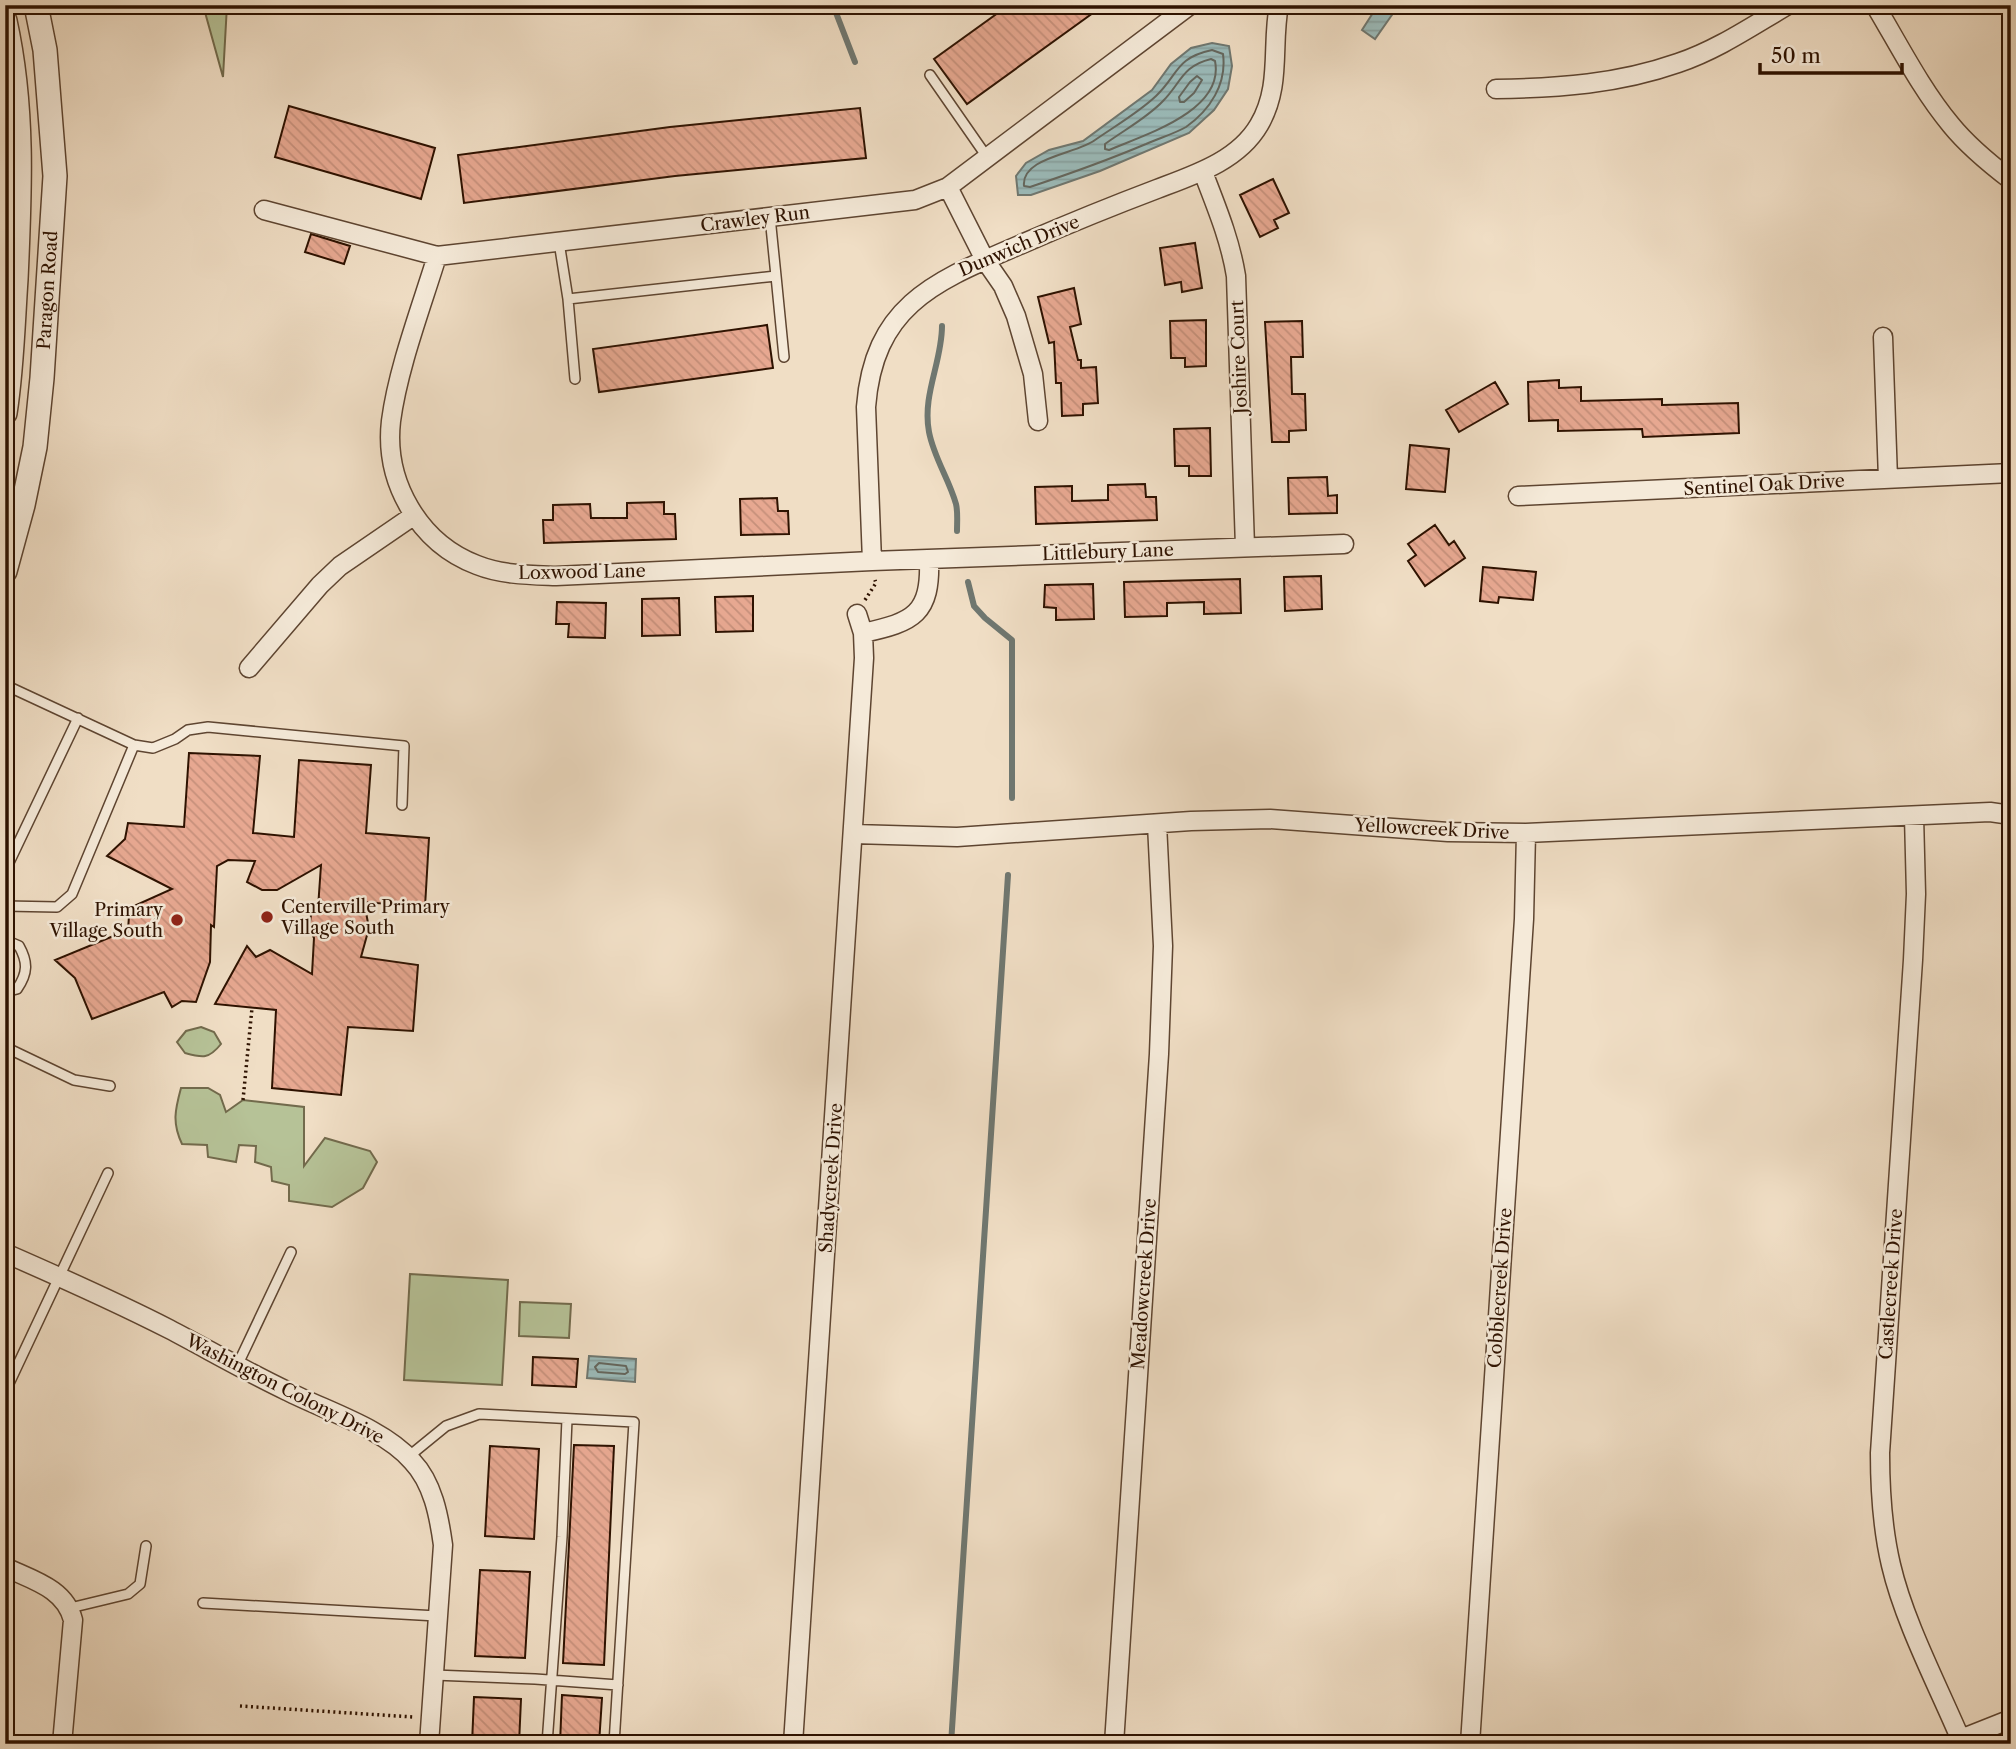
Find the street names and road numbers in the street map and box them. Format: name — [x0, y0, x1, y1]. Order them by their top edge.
street label: Crawley Run — [699, 201, 811, 237]
street label: Dunwich Drive — [955, 211, 1083, 281]
street label: Paragon Road — [33, 230, 62, 350]
street label: Joshire Court — [1226, 299, 1252, 417]
street label: Sentinel Oak Drive — [1683, 470, 1845, 500]
street label: Littlebury Lane — [1042, 539, 1174, 565]
street label: Loxwood Lane — [518, 560, 646, 584]
street label: Yellowcreek Drive — [1353, 814, 1510, 844]
street label: Shadycreek Drive — [815, 1102, 847, 1254]
street label: Meadowcreek Drive — [1127, 1198, 1161, 1370]
street label: Cobblecreek Drive — [1483, 1207, 1517, 1369]
street label: Castlecreek Drive — [1875, 1208, 1907, 1360]
street label: Washington Colony Drive — [181, 1329, 388, 1449]

